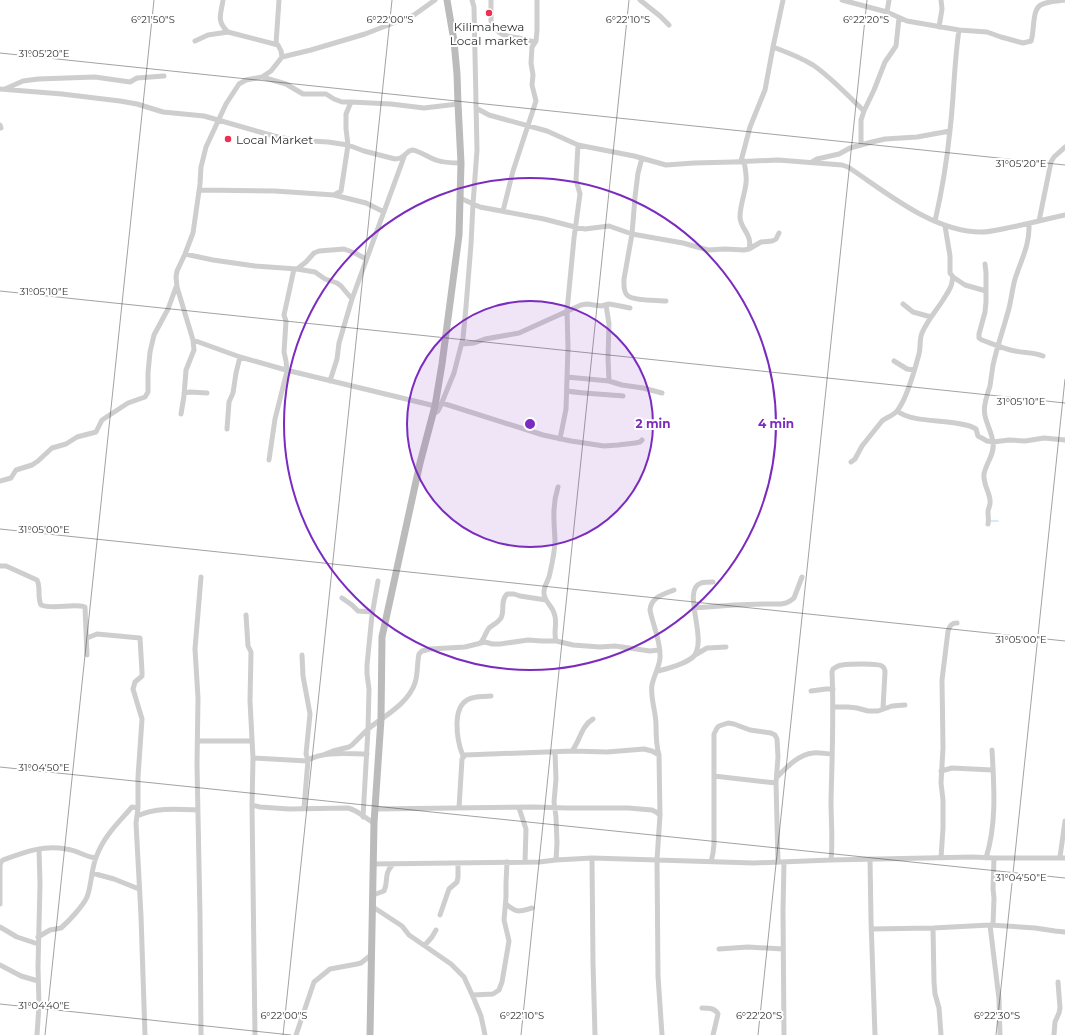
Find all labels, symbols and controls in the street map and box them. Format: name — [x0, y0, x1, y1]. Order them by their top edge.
marker: Kilimahewa Local market — [484, 8, 494, 18]
text: 6°21'50"S — [131, 13, 175, 26]
text: 6°22'00"S — [366, 13, 414, 26]
text: 6°22'10"S — [606, 13, 650, 26]
text: 6°22'20"S — [843, 13, 889, 26]
place label: Kilimahewa Local market — [450, 19, 528, 48]
text: 31°05'20"E — [19, 47, 70, 60]
place label: Local Market — [236, 132, 313, 147]
marker: Local Market — [223, 134, 233, 144]
text: 31°05'20"E — [996, 157, 1047, 170]
text: 31°05'10"E — [20, 285, 69, 298]
text: 31°05'10"E — [997, 395, 1046, 408]
text: 2 min — [636, 416, 670, 431]
text: 4 min — [758, 416, 794, 431]
centre of rings — [523, 417, 537, 431]
text: 31°05'00"E — [18, 523, 70, 536]
text: 31°05'00"E — [995, 633, 1047, 646]
text: 31°04'50"E — [18, 761, 70, 774]
text: 31°04'50"E — [995, 871, 1047, 884]
text: 31°04'40"E — [18, 999, 70, 1012]
text: 6°22'00"S — [260, 1009, 308, 1022]
text: 6°22'10"S — [500, 1009, 544, 1022]
text: 6°22'20"S — [736, 1009, 782, 1022]
text: 6°22'30"S — [974, 1009, 1020, 1022]

